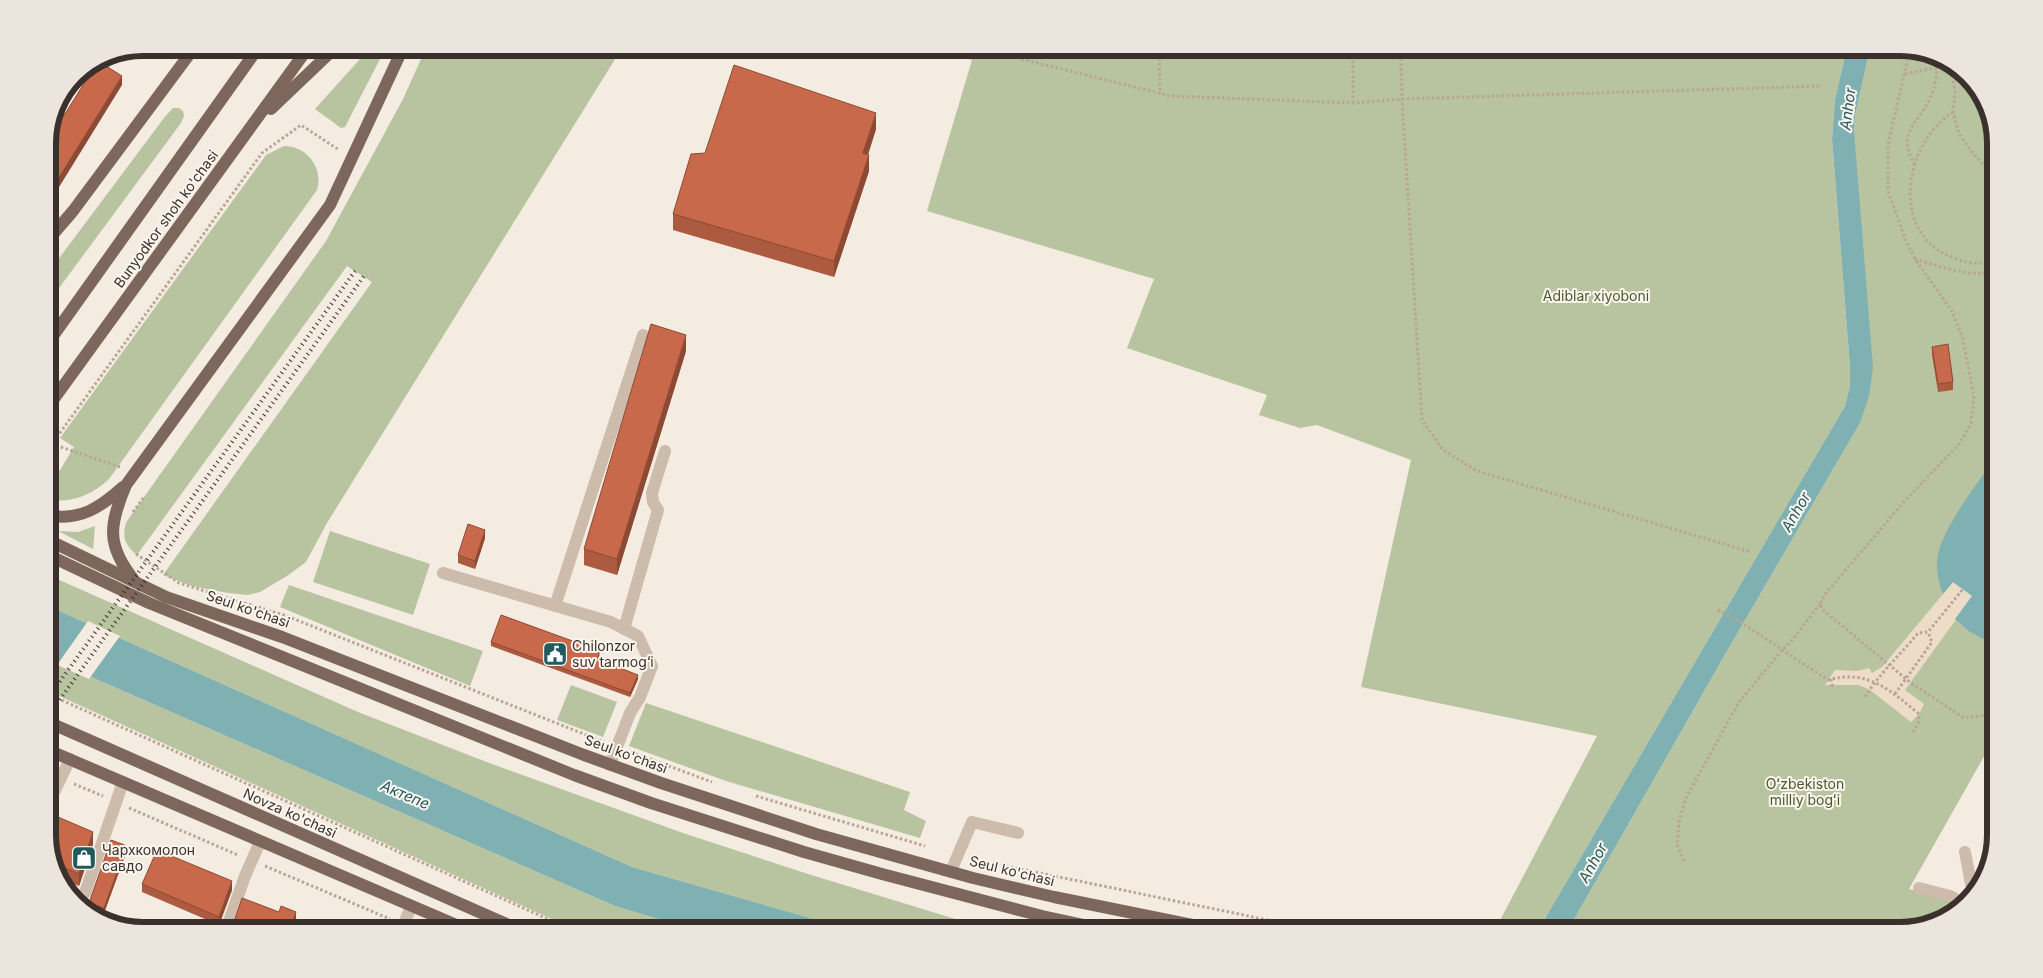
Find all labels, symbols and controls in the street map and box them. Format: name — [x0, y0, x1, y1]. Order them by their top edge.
water label: Anhor — [1835, 86, 1860, 132]
street label: Bunyodkor shoh ko'chasi — [110, 147, 221, 291]
park label: Adiblar xiyoboni — [1543, 287, 1649, 304]
water label: Anhor — [1776, 488, 1815, 536]
street label: Seul ko'chasi — [204, 586, 292, 631]
place label: Chilonzor suv tarmog‘i — [572, 637, 654, 670]
public building icon: Chilonzor suv tarmog‘i — [542, 641, 568, 667]
street label: Seul ko'chasi — [582, 731, 670, 776]
water label: Актепе — [377, 775, 433, 813]
park label: Oʻzbekiston milliy bogʻi — [1766, 775, 1844, 808]
street label: Novza ko'chasi — [241, 784, 340, 841]
water label: Anhor — [1573, 839, 1611, 887]
place label: Чархкомолон савдо — [102, 841, 195, 874]
shop icon: Чархкомолон савдо — [71, 845, 97, 871]
street label: Seul ko'chasi — [968, 852, 1056, 889]

